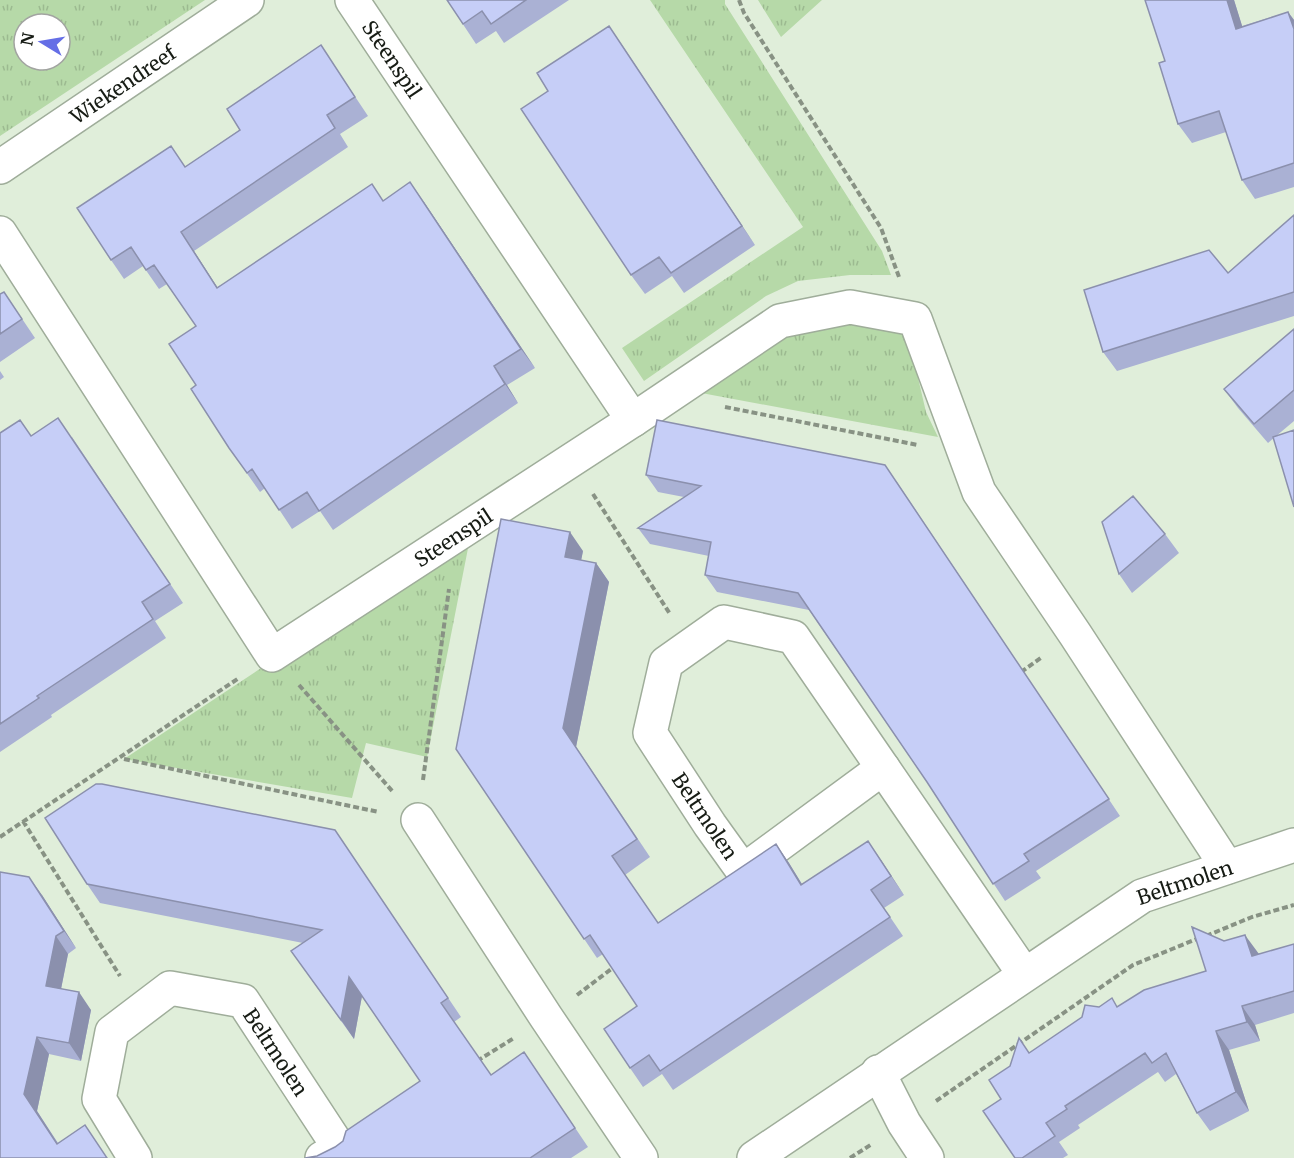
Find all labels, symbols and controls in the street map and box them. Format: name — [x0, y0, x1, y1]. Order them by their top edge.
north arrow — [12, 12, 72, 72]
street label: Steenspil — [357, 15, 427, 103]
text: N — [16, 31, 38, 47]
street label: Wiekendreef — [64, 39, 181, 129]
street label: Steenspil — [409, 503, 497, 572]
street label: Beltmolen — [667, 768, 743, 864]
street label: Beltmolen — [1133, 854, 1236, 909]
street label: Beltmolen — [239, 1003, 314, 1100]

